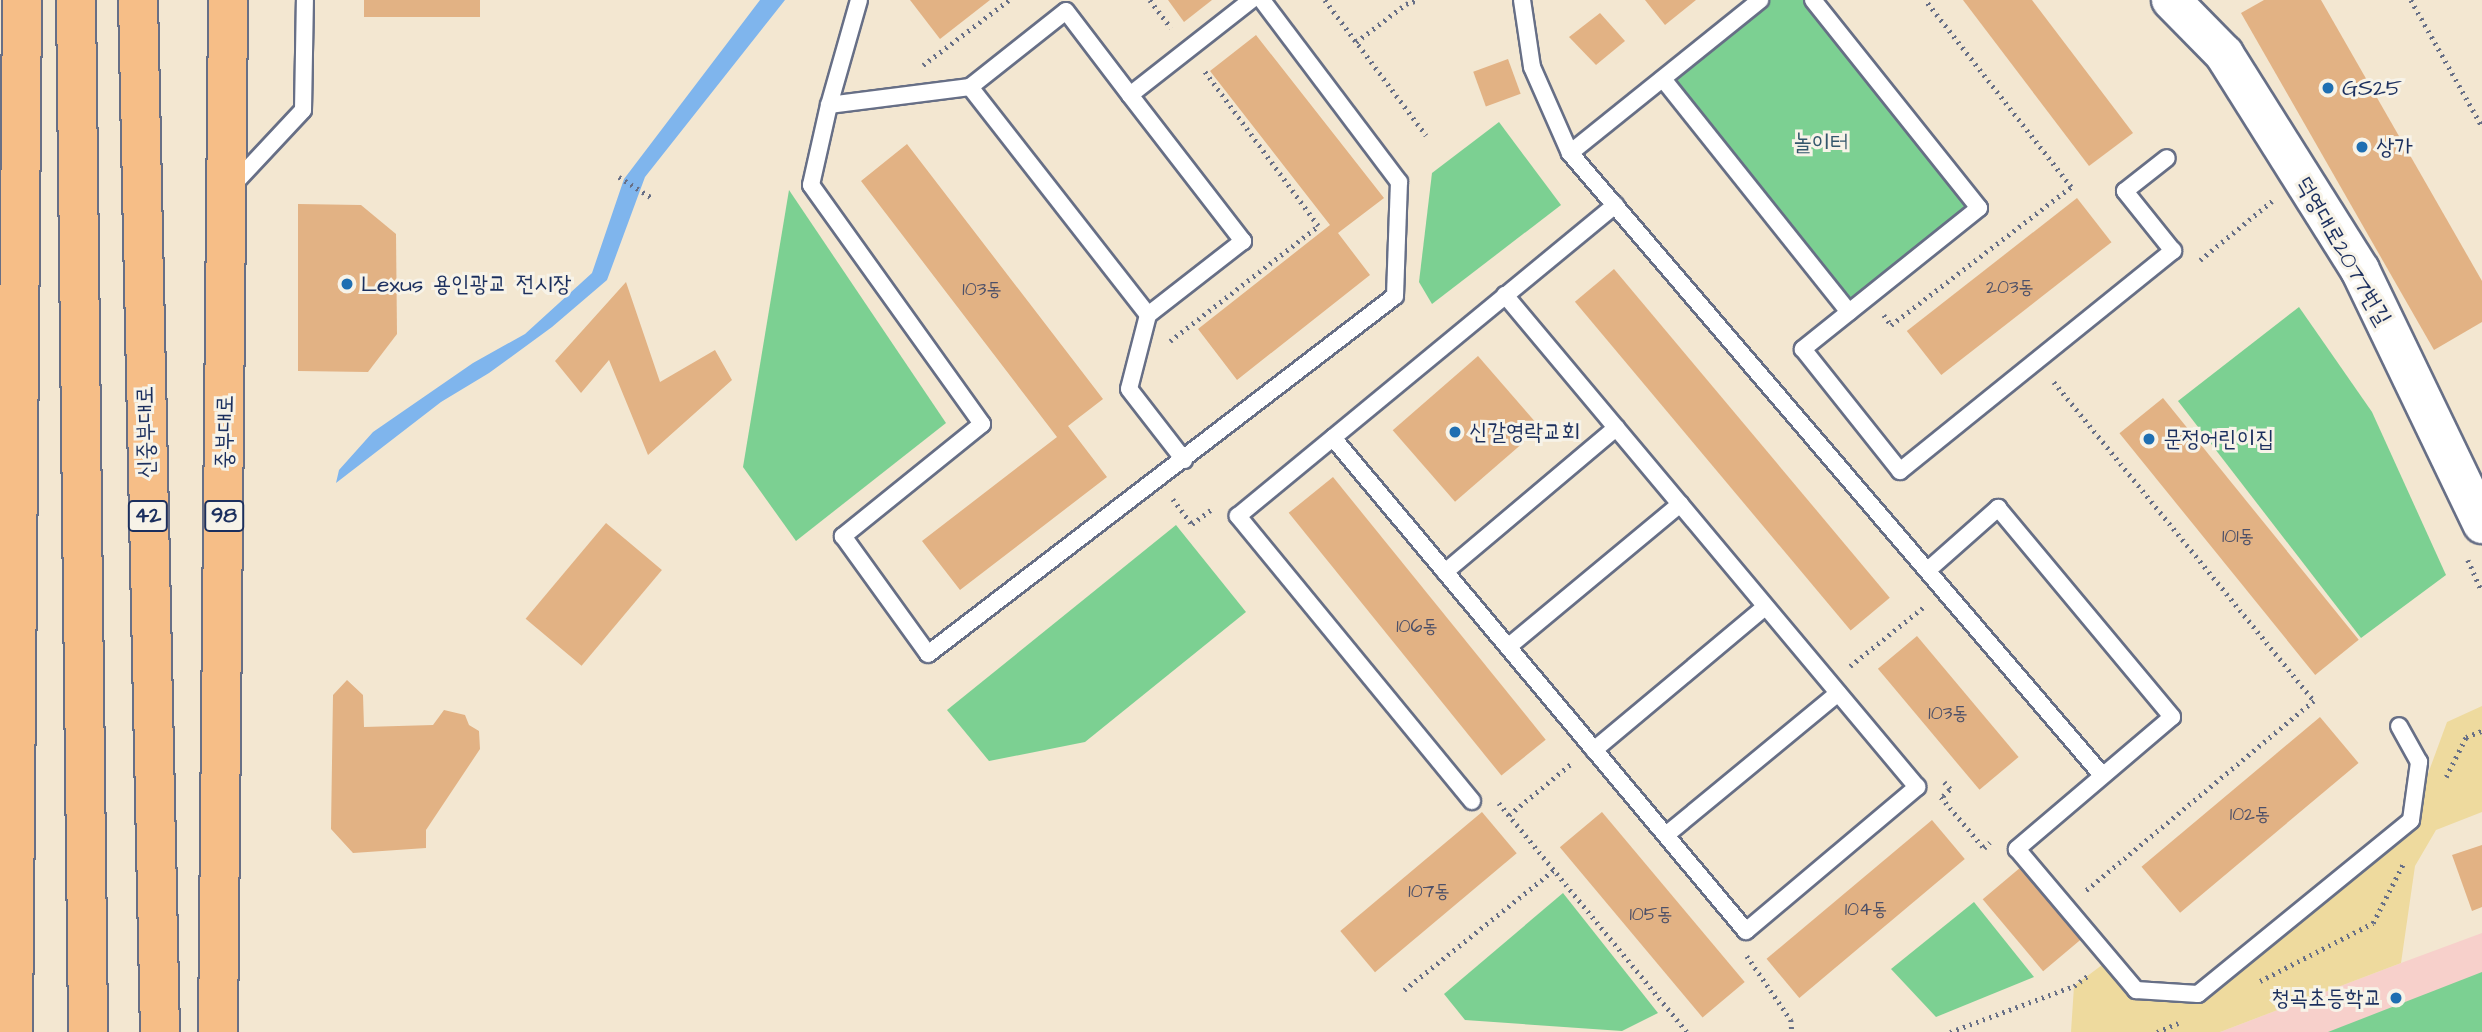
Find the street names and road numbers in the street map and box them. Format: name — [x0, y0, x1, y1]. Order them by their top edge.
street label: 덕영대로2077번길 — [2289, 172, 2397, 330]
street label: 신중부대로 — [131, 385, 161, 479]
street label: 중부대로 — [211, 395, 239, 469]
road number: 42 — [127, 498, 169, 534]
road number: 98 — [203, 498, 245, 534]

